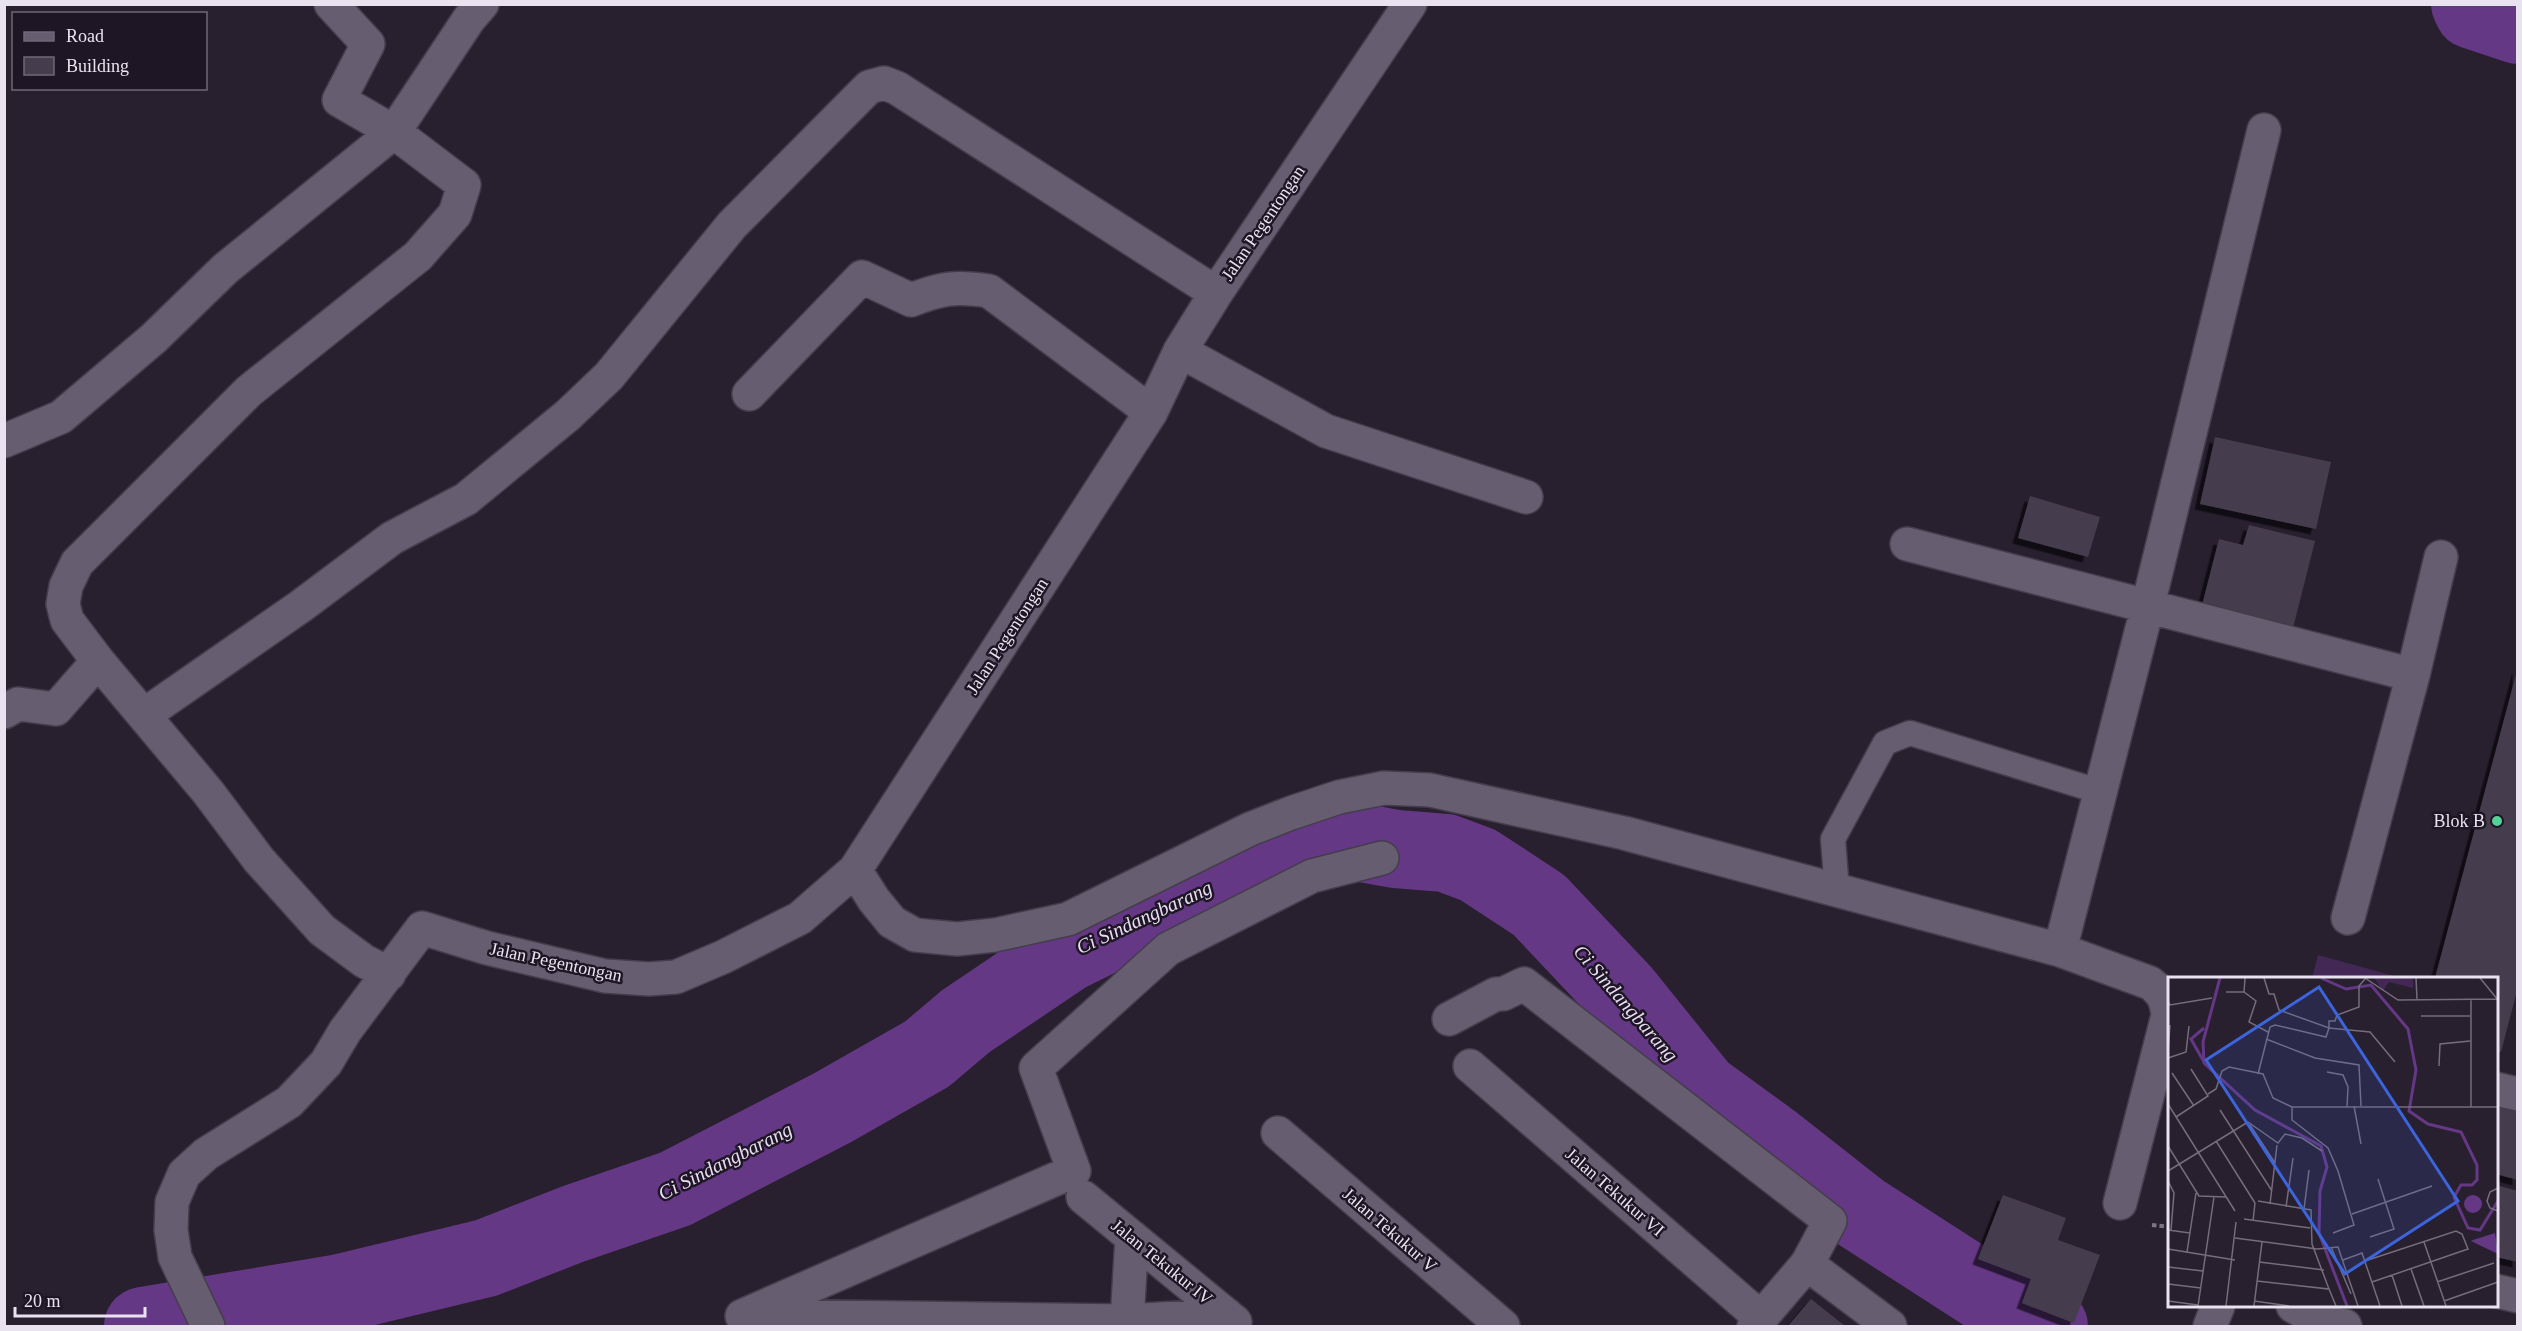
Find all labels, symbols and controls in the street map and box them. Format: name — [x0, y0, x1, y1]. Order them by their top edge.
legend — [12, 12, 207, 90]
text: Road — [66, 26, 104, 46]
text: Building — [66, 56, 129, 76]
street label: Jalan Pegentongan — [1217, 162, 1309, 284]
street label: Jalan Pegentongan — [962, 574, 1052, 698]
place label: Blok B — [2433, 811, 2485, 831]
marker: Blok B — [2490, 814, 2504, 828]
water label: Ci Sindangbarang — [1073, 876, 1216, 959]
street label: Jalan Pegentongan — [488, 938, 624, 986]
water label: Ci Sindangbarang — [1569, 940, 1683, 1066]
inset map — [2168, 977, 2498, 1307]
water label: Ci Sindangbarang — [654, 1118, 796, 1205]
street label: Jalan Tekukur VI — [1562, 1144, 1668, 1240]
street label: Jalan Tekukur V — [1339, 1184, 1441, 1276]
street label: Jalan Tekukur IV — [1107, 1215, 1217, 1309]
scale bar — [15, 1280, 146, 1318]
text: 20 m — [24, 1291, 61, 1311]

